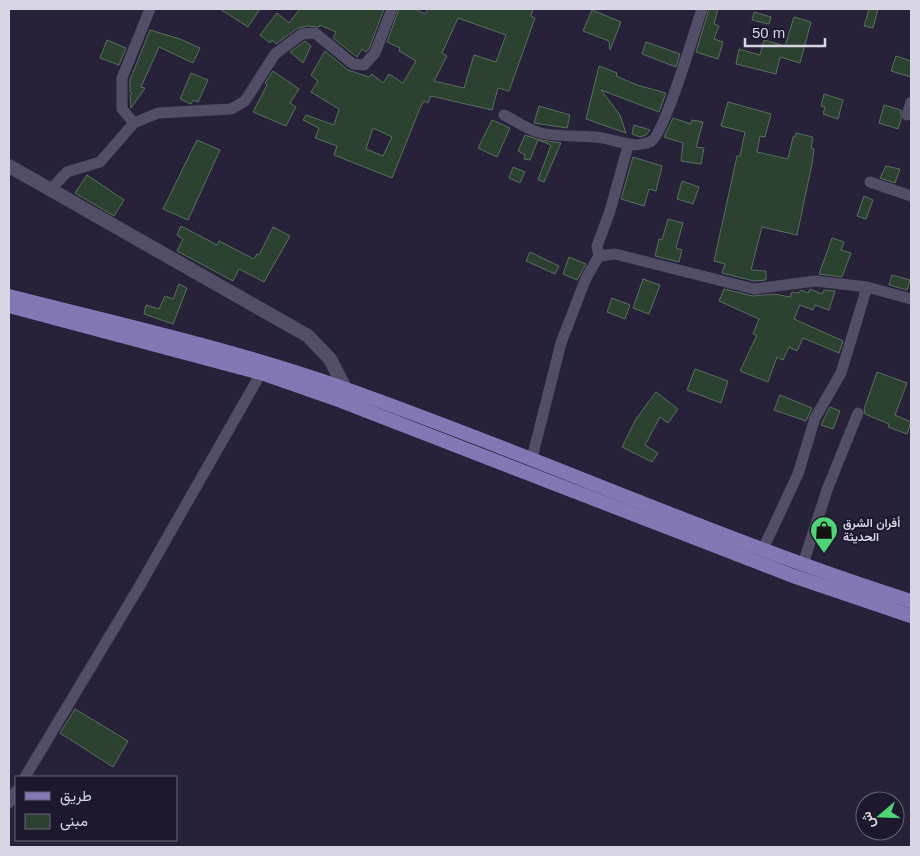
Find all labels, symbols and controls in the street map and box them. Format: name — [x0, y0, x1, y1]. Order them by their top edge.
scale bar — [745, 15, 825, 47]
text: 50 m — [752, 24, 785, 41]
shop icon: أفران الشرق الحديثة — [809, 515, 839, 554]
place label: أفران الشرق الحديثة — [843, 516, 900, 544]
legend — [15, 776, 178, 841]
text: طريق — [60, 787, 92, 806]
north arrow — [855, 791, 905, 841]
text: ش — [857, 809, 879, 831]
text: مبنى — [60, 812, 88, 831]

